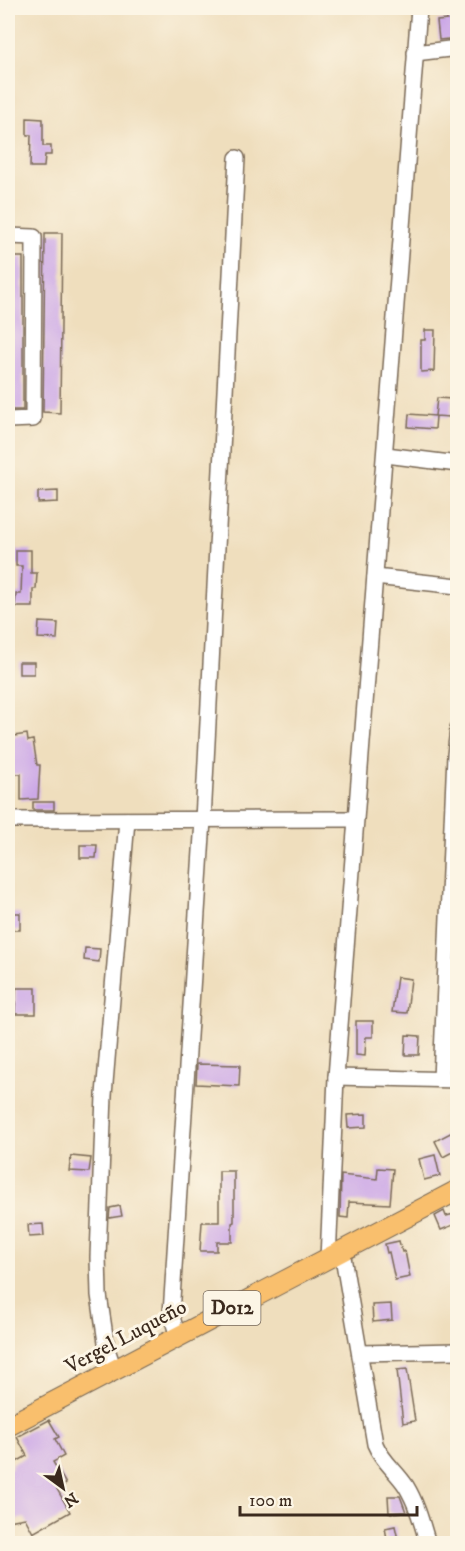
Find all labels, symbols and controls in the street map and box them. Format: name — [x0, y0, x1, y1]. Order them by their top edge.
road number: D012 — [204, 1291, 260, 1325]
street label: Vergel Luqueño — [60, 1294, 191, 1380]
north arrow — [33, 1458, 93, 1518]
scale bar — [240, 1479, 417, 1517]
text: N — [60, 1488, 82, 1512]
text: 100 m — [249, 1490, 292, 1512]

